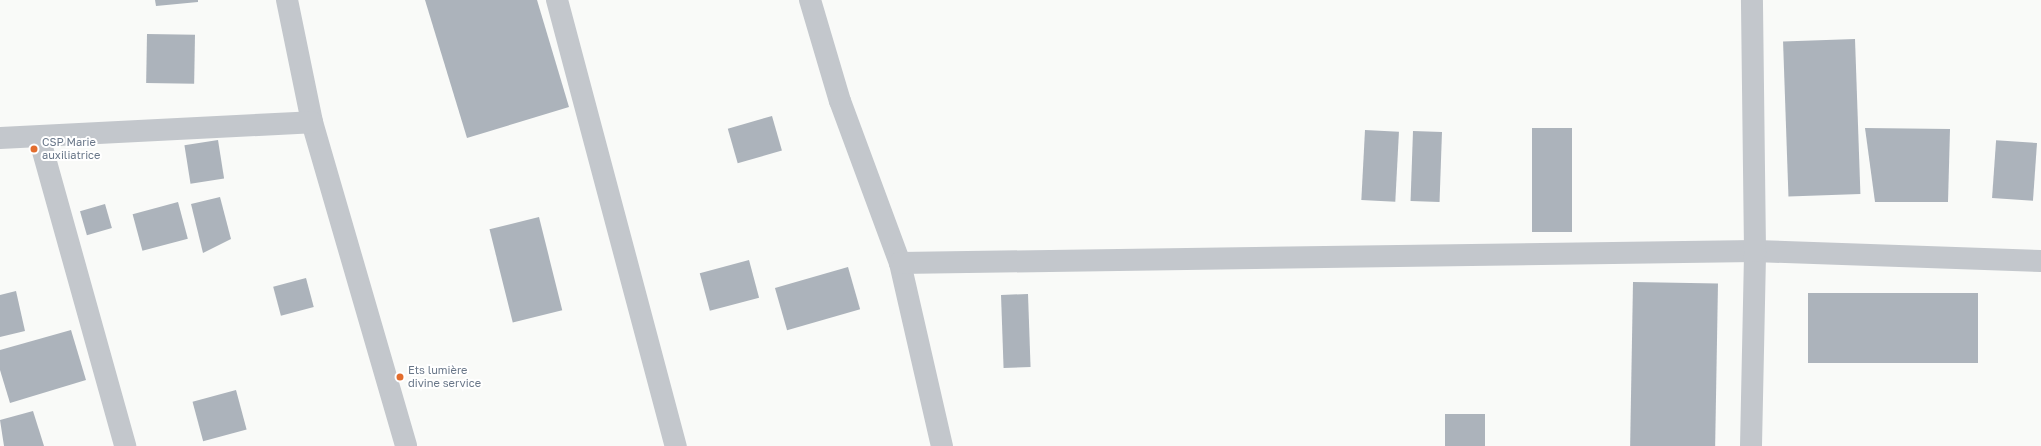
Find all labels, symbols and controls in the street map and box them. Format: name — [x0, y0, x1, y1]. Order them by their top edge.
place label: CSP Marie auxiliatrice — [42, 136, 100, 162]
marker: CSP Marie auxiliatrice — [29, 144, 39, 154]
place label: Ets lumière divine service — [408, 364, 481, 390]
marker: Ets lumière divine service — [395, 372, 405, 382]

